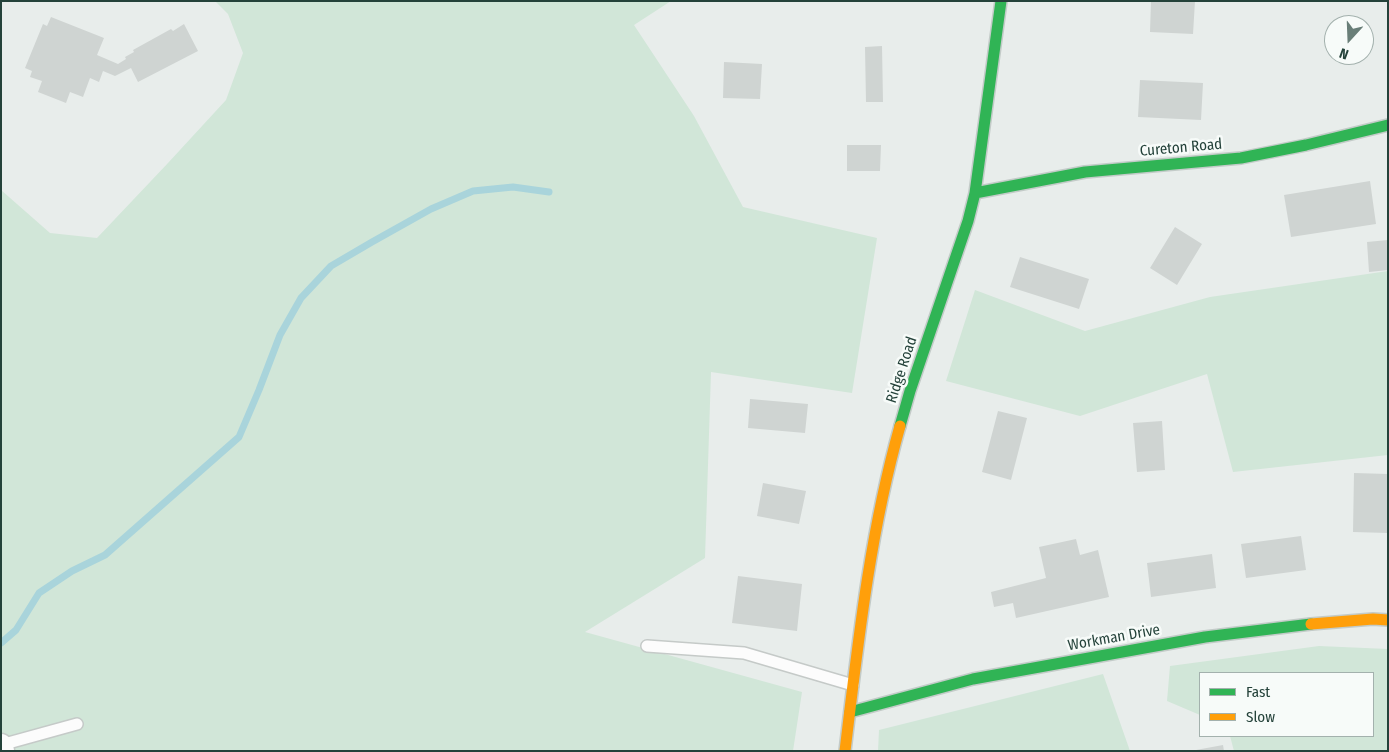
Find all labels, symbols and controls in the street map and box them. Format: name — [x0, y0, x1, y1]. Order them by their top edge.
north arrow — [1324, 15, 1374, 65]
text: N — [1337, 44, 1351, 63]
street label: Cureton Road — [1139, 135, 1223, 161]
street label: Ridge Road — [883, 334, 921, 406]
street label: Workman Drive — [1067, 621, 1161, 655]
legend — [1199, 672, 1374, 737]
text: Fast — [1246, 683, 1270, 701]
text: Slow — [1246, 708, 1275, 726]

